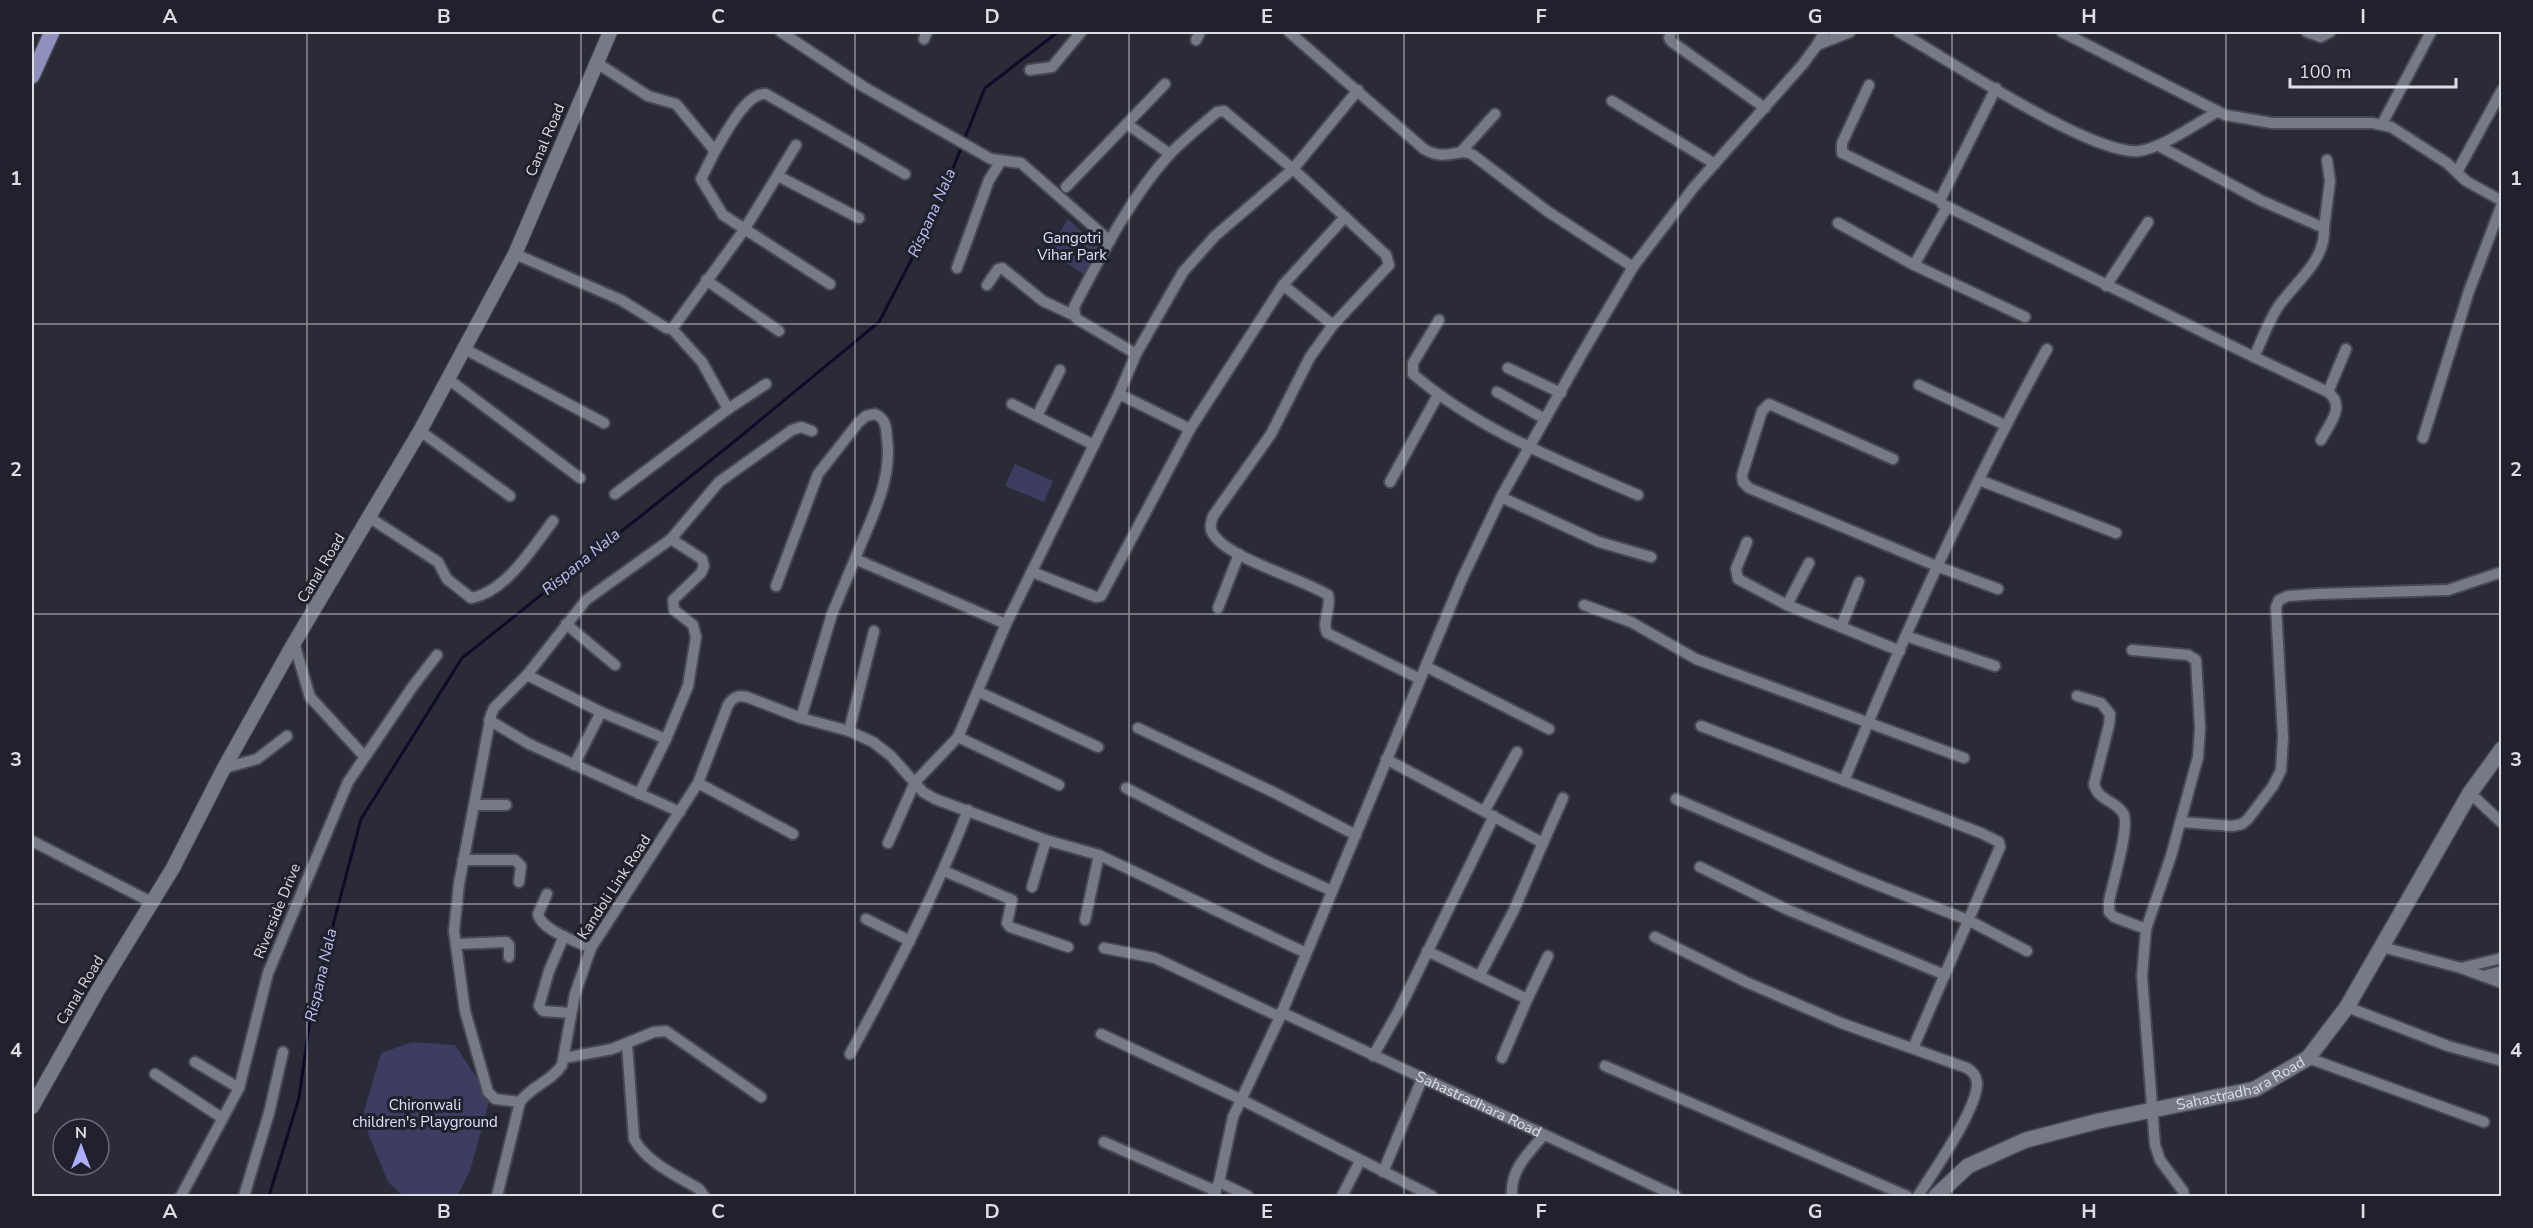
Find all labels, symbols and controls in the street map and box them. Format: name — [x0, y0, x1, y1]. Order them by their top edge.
text: A — [163, 3, 178, 30]
text: B — [437, 3, 451, 30]
text: C — [711, 3, 725, 30]
text: D — [984, 3, 1000, 30]
text: E — [1261, 3, 1273, 30]
text: F — [1535, 3, 1547, 30]
text: G — [1808, 3, 1822, 30]
text: H — [2081, 3, 2097, 30]
text: I — [2360, 3, 2366, 30]
scale bar — [2290, 51, 2456, 89]
text: 100 m — [2299, 60, 2351, 84]
street label: Canal Road — [521, 100, 569, 180]
text: 1 — [10, 165, 22, 192]
water label: Rispana Nala — [903, 165, 961, 261]
text: 1 — [2510, 165, 2522, 192]
park label: Gangotri Vihar Park — [1036, 228, 1107, 265]
text: 2 — [10, 456, 22, 483]
text: 2 — [2510, 456, 2522, 483]
water label: Rispana Nala — [537, 524, 625, 600]
street label: Canal Road — [292, 530, 350, 606]
text: 3 — [10, 746, 22, 773]
text: 3 — [2510, 746, 2522, 773]
street label: Kandoli Link Road — [573, 831, 655, 943]
street label: Riverside Drive — [249, 860, 305, 962]
water label: Rispana Nala — [300, 926, 342, 1024]
street label: Canal Road — [51, 952, 109, 1028]
text: 4 — [10, 1037, 22, 1064]
text: 4 — [2510, 1037, 2522, 1064]
street label: Sahastradhara Road — [2174, 1052, 2309, 1115]
street label: Sahastradhara Road — [1412, 1066, 1545, 1142]
park label: Chironwali children's Playground — [352, 1095, 498, 1132]
north arrow — [51, 1117, 111, 1177]
text: N — [75, 1122, 87, 1144]
text: A — [163, 1198, 178, 1225]
text: B — [437, 1198, 451, 1225]
text: C — [711, 1198, 725, 1225]
text: D — [984, 1198, 1000, 1225]
text: E — [1261, 1198, 1273, 1225]
text: F — [1535, 1198, 1547, 1225]
text: G — [1808, 1198, 1822, 1225]
text: H — [2081, 1198, 2097, 1225]
text: I — [2360, 1198, 2366, 1225]

